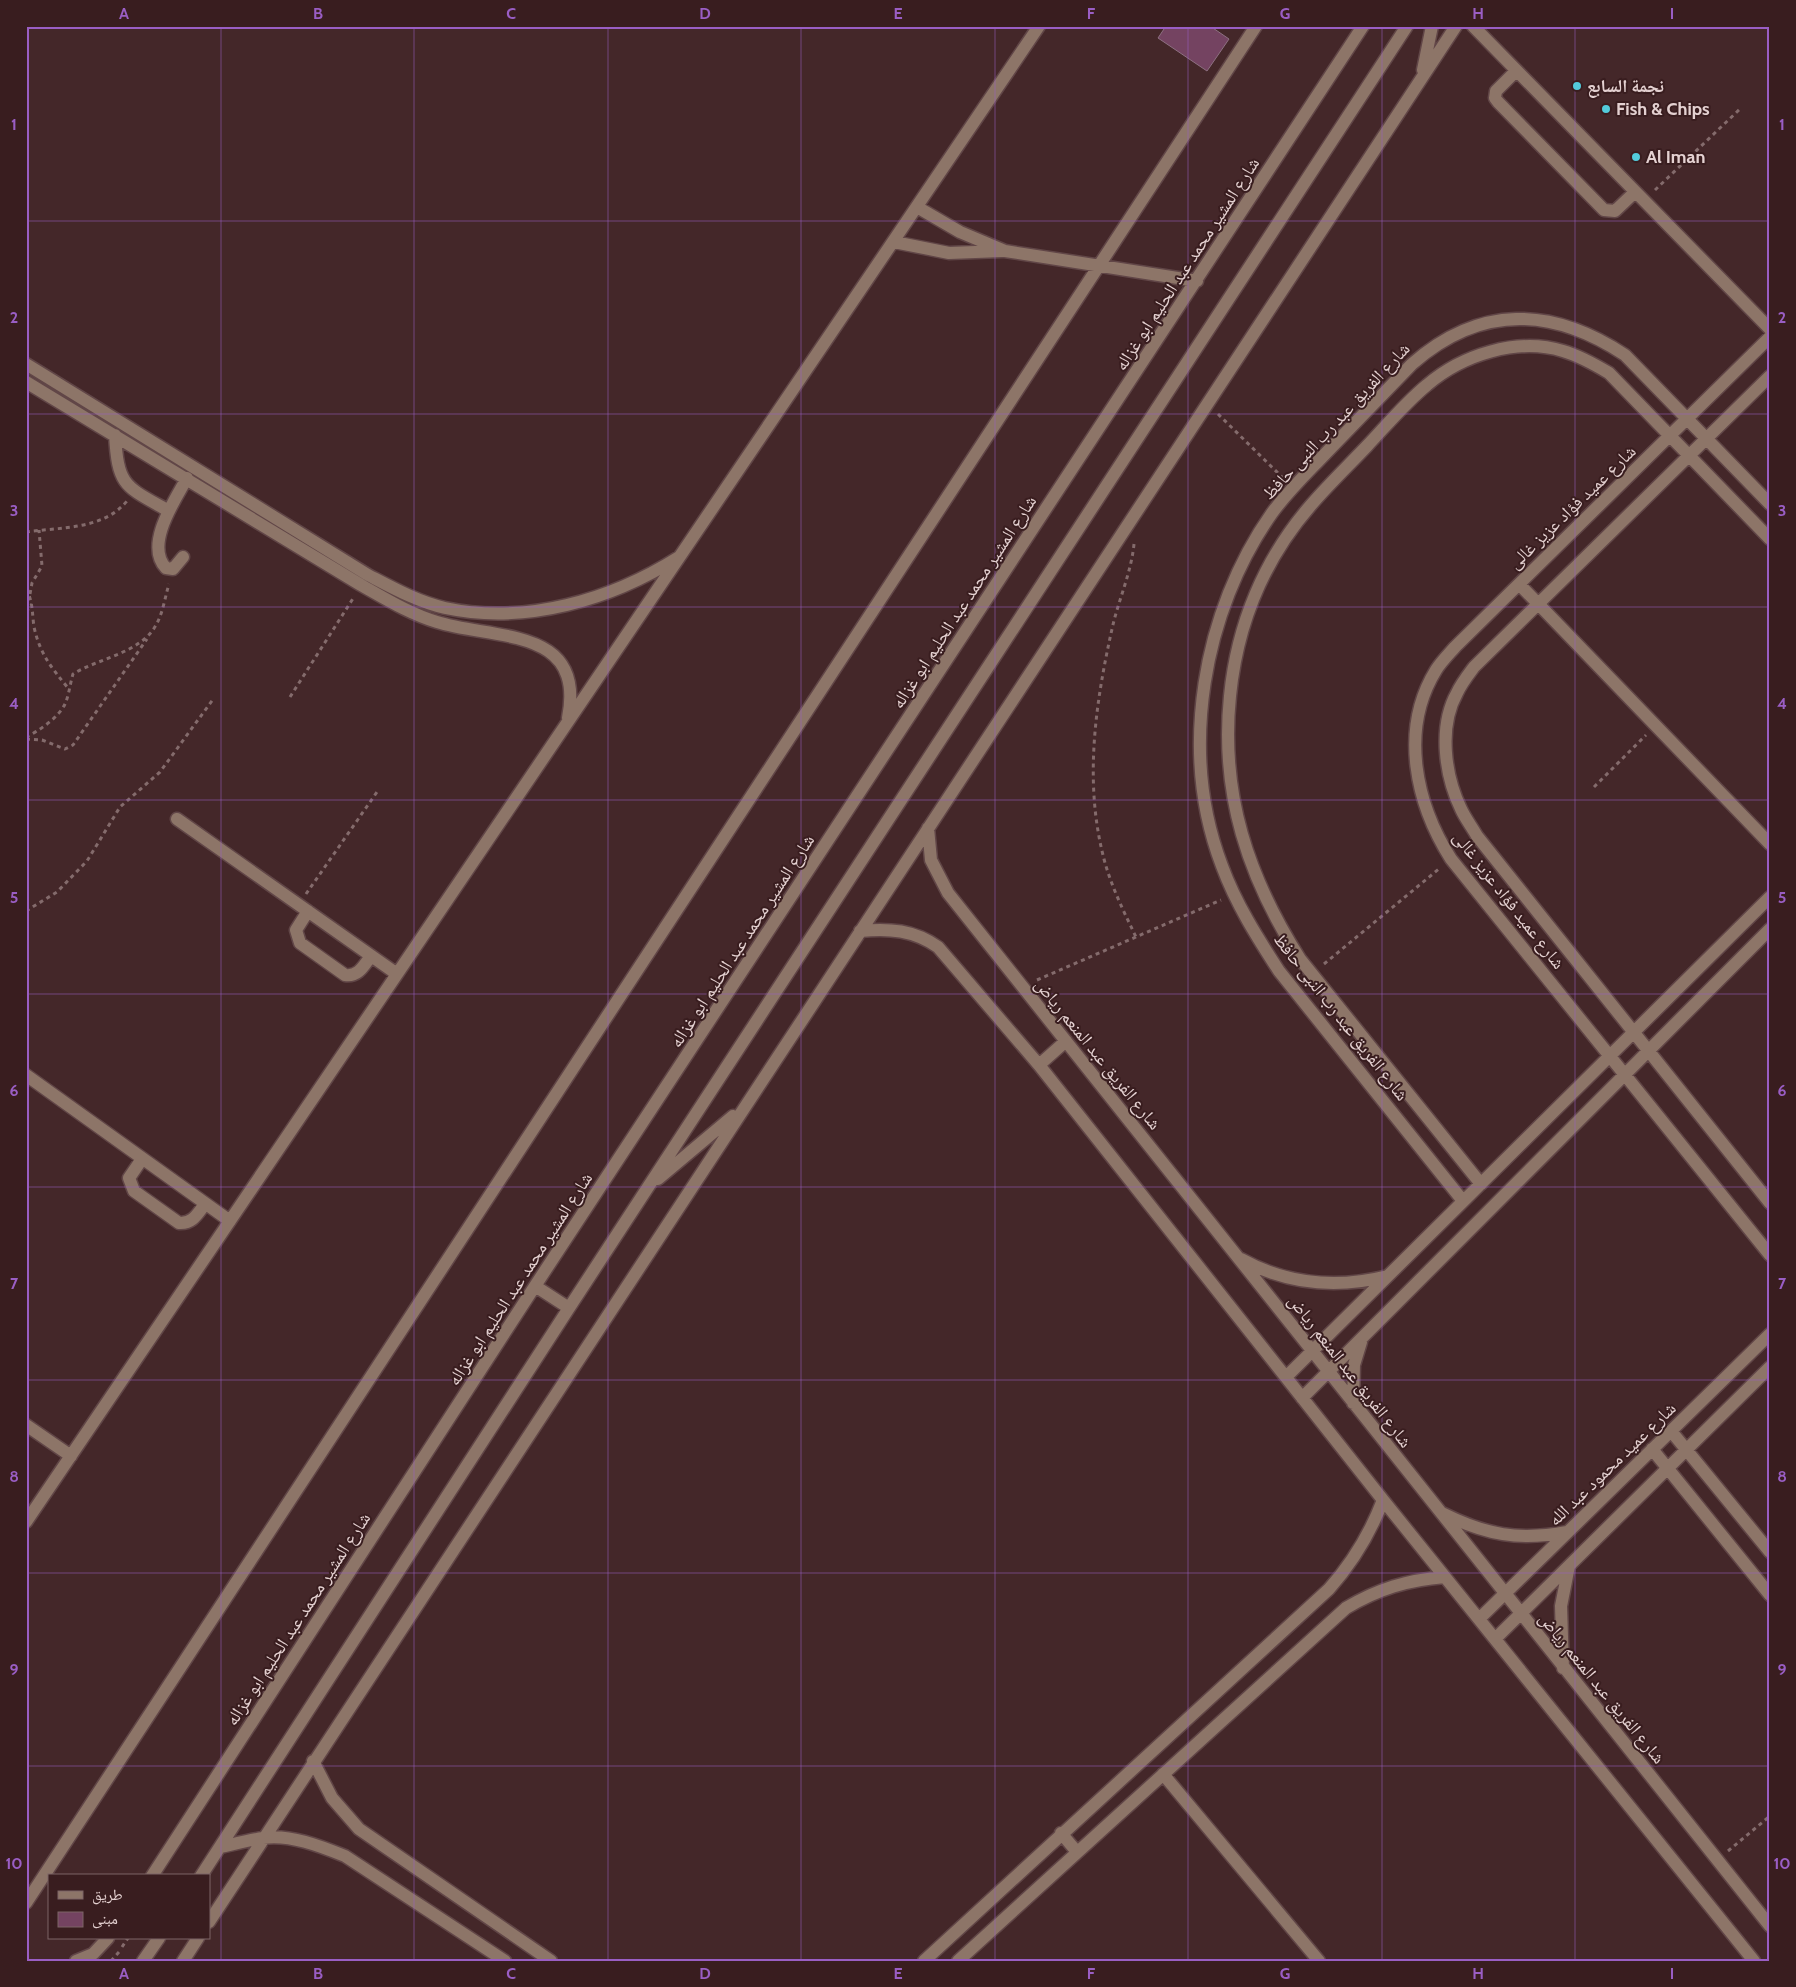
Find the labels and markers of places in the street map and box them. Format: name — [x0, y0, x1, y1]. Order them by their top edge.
place label: نجمة السابع — [1587, 75, 1664, 98]
marker: نجمة السابع — [1571, 80, 1583, 92]
place label: Fish & Chips — [1616, 98, 1710, 120]
marker: Fish & Chips — [1600, 103, 1612, 115]
place label: Al Iman — [1646, 146, 1705, 168]
marker: Al Iman — [1630, 151, 1642, 163]

